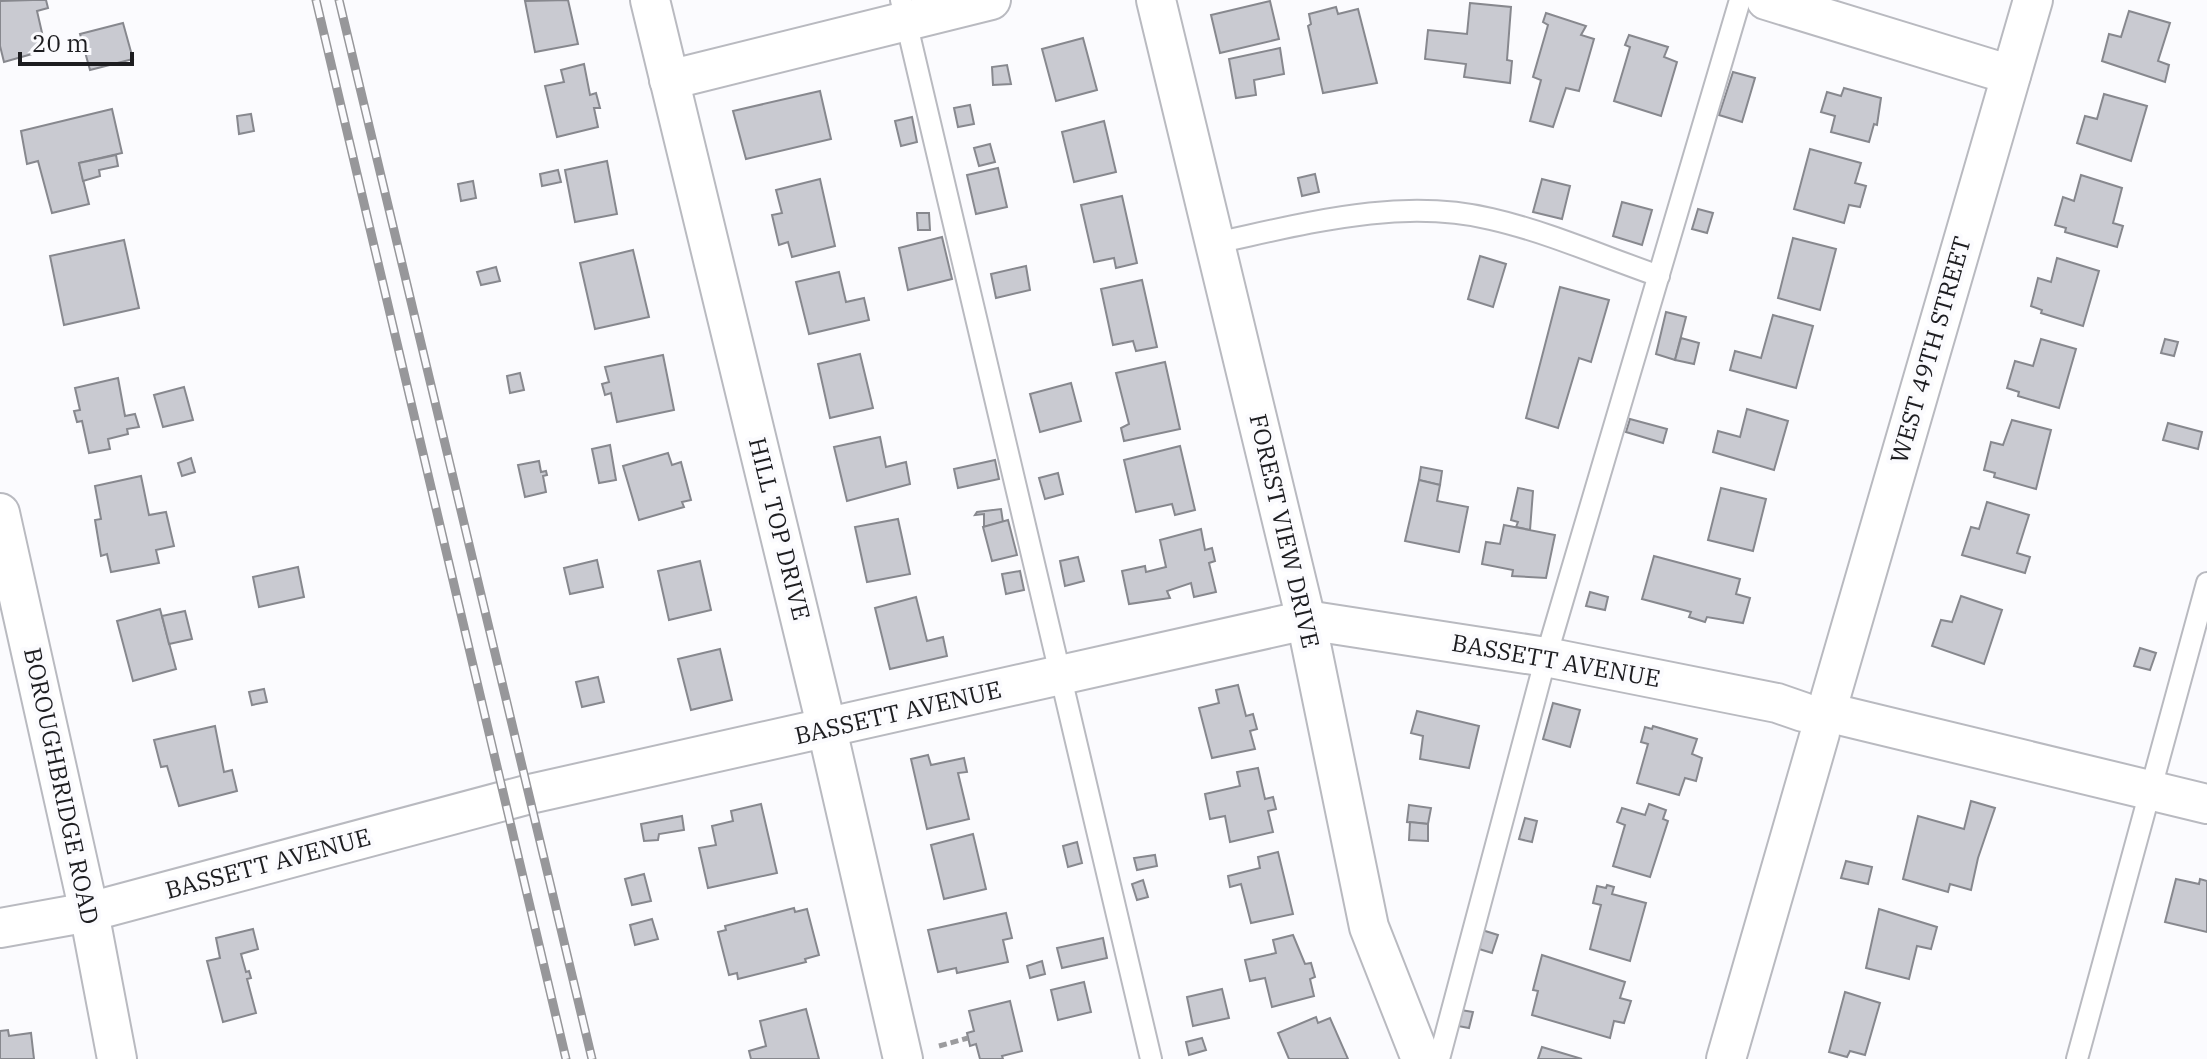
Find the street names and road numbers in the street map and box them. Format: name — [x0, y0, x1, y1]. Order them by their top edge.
street label: WEST 49TH STREET — [1882, 233, 1978, 467]
street label: FOREST VIEW DRIVE — [1242, 411, 1327, 651]
street label: HILL TOP DRIVE — [742, 434, 818, 623]
street label: BASSETT AVENUE — [1449, 626, 1663, 694]
street label: BOROUGHBRIDGE ROAD — [17, 645, 107, 927]
street label: BASSETT AVENUE — [791, 673, 1004, 751]
street label: BASSETT AVENUE — [162, 820, 374, 906]

